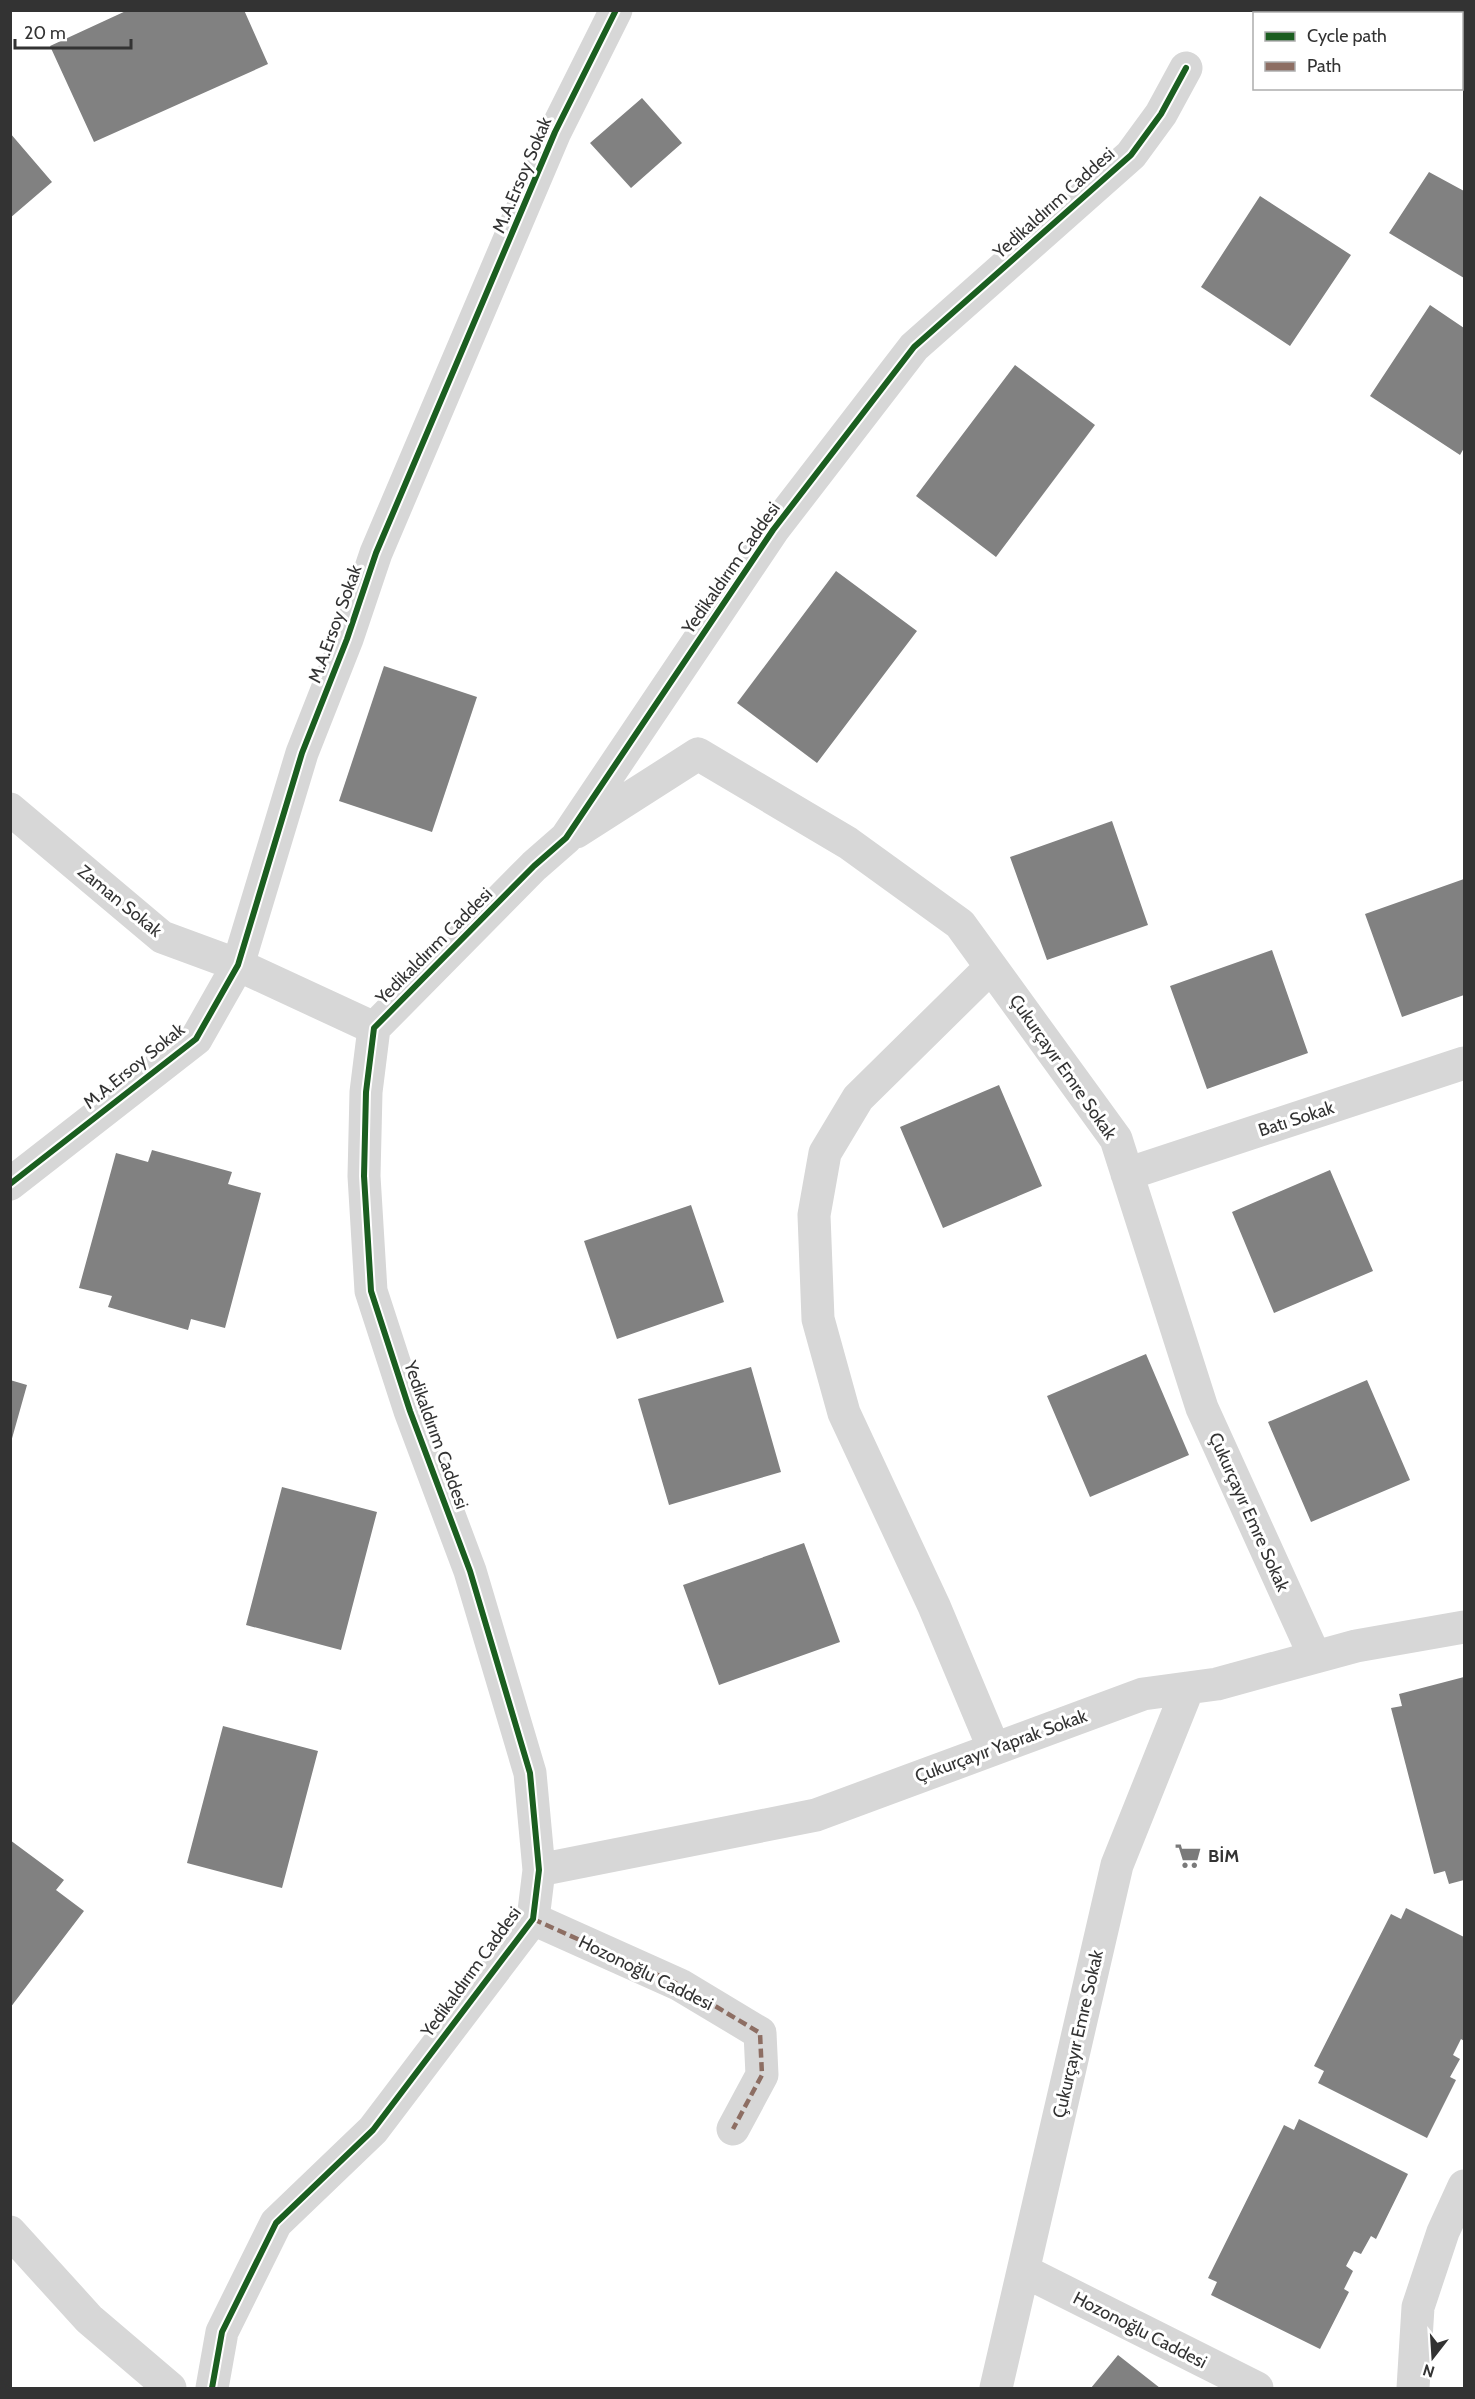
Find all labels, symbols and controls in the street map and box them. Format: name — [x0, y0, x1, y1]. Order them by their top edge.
scale bar — [15, 12, 130, 50]
legend — [1253, 12, 1463, 90]
text: 20 m — [24, 22, 66, 44]
text: Cycle path — [1307, 25, 1387, 47]
text: Path — [1307, 55, 1341, 77]
street label: M.A.Ersoy Sokak — [488, 113, 557, 236]
street label: Yedikaldırım Caddesi — [988, 143, 1119, 264]
street label: Yedikaldırım Caddesi — [677, 498, 785, 639]
street label: M.A.Ersoy Sokak — [303, 561, 367, 686]
street label: Zaman Sokak — [73, 860, 167, 942]
street label: Yedikaldırım Caddesi — [370, 883, 497, 1010]
street label: Çukurçayır Emre Sokak — [1005, 990, 1122, 1144]
street label: M.A.Ersoy Sokak — [79, 1018, 190, 1114]
street label: Batı Sokak — [1255, 1096, 1337, 1142]
street label: Yedikaldırım Caddesi — [399, 1357, 473, 1512]
street label: Çukurçayır Emre Sokak — [1204, 1429, 1294, 1596]
street label: Çukurçayır Yaprak Sokak — [912, 1704, 1091, 1787]
supermarket icon: BİM — [1173, 1841, 1203, 1871]
place label: BİM — [1208, 1845, 1239, 1867]
street label: Yedikaldırım Caddesi — [416, 1903, 526, 2042]
street label: Hozonoğlu Caddesi — [575, 1931, 717, 2015]
street label: Çukurçayır Emre Sokak — [1048, 1947, 1108, 2120]
street label: Hozonoğlu Caddesi — [1069, 2287, 1211, 2373]
north arrow — [1403, 2327, 1463, 2387]
text: N — [1421, 2360, 1437, 2382]

